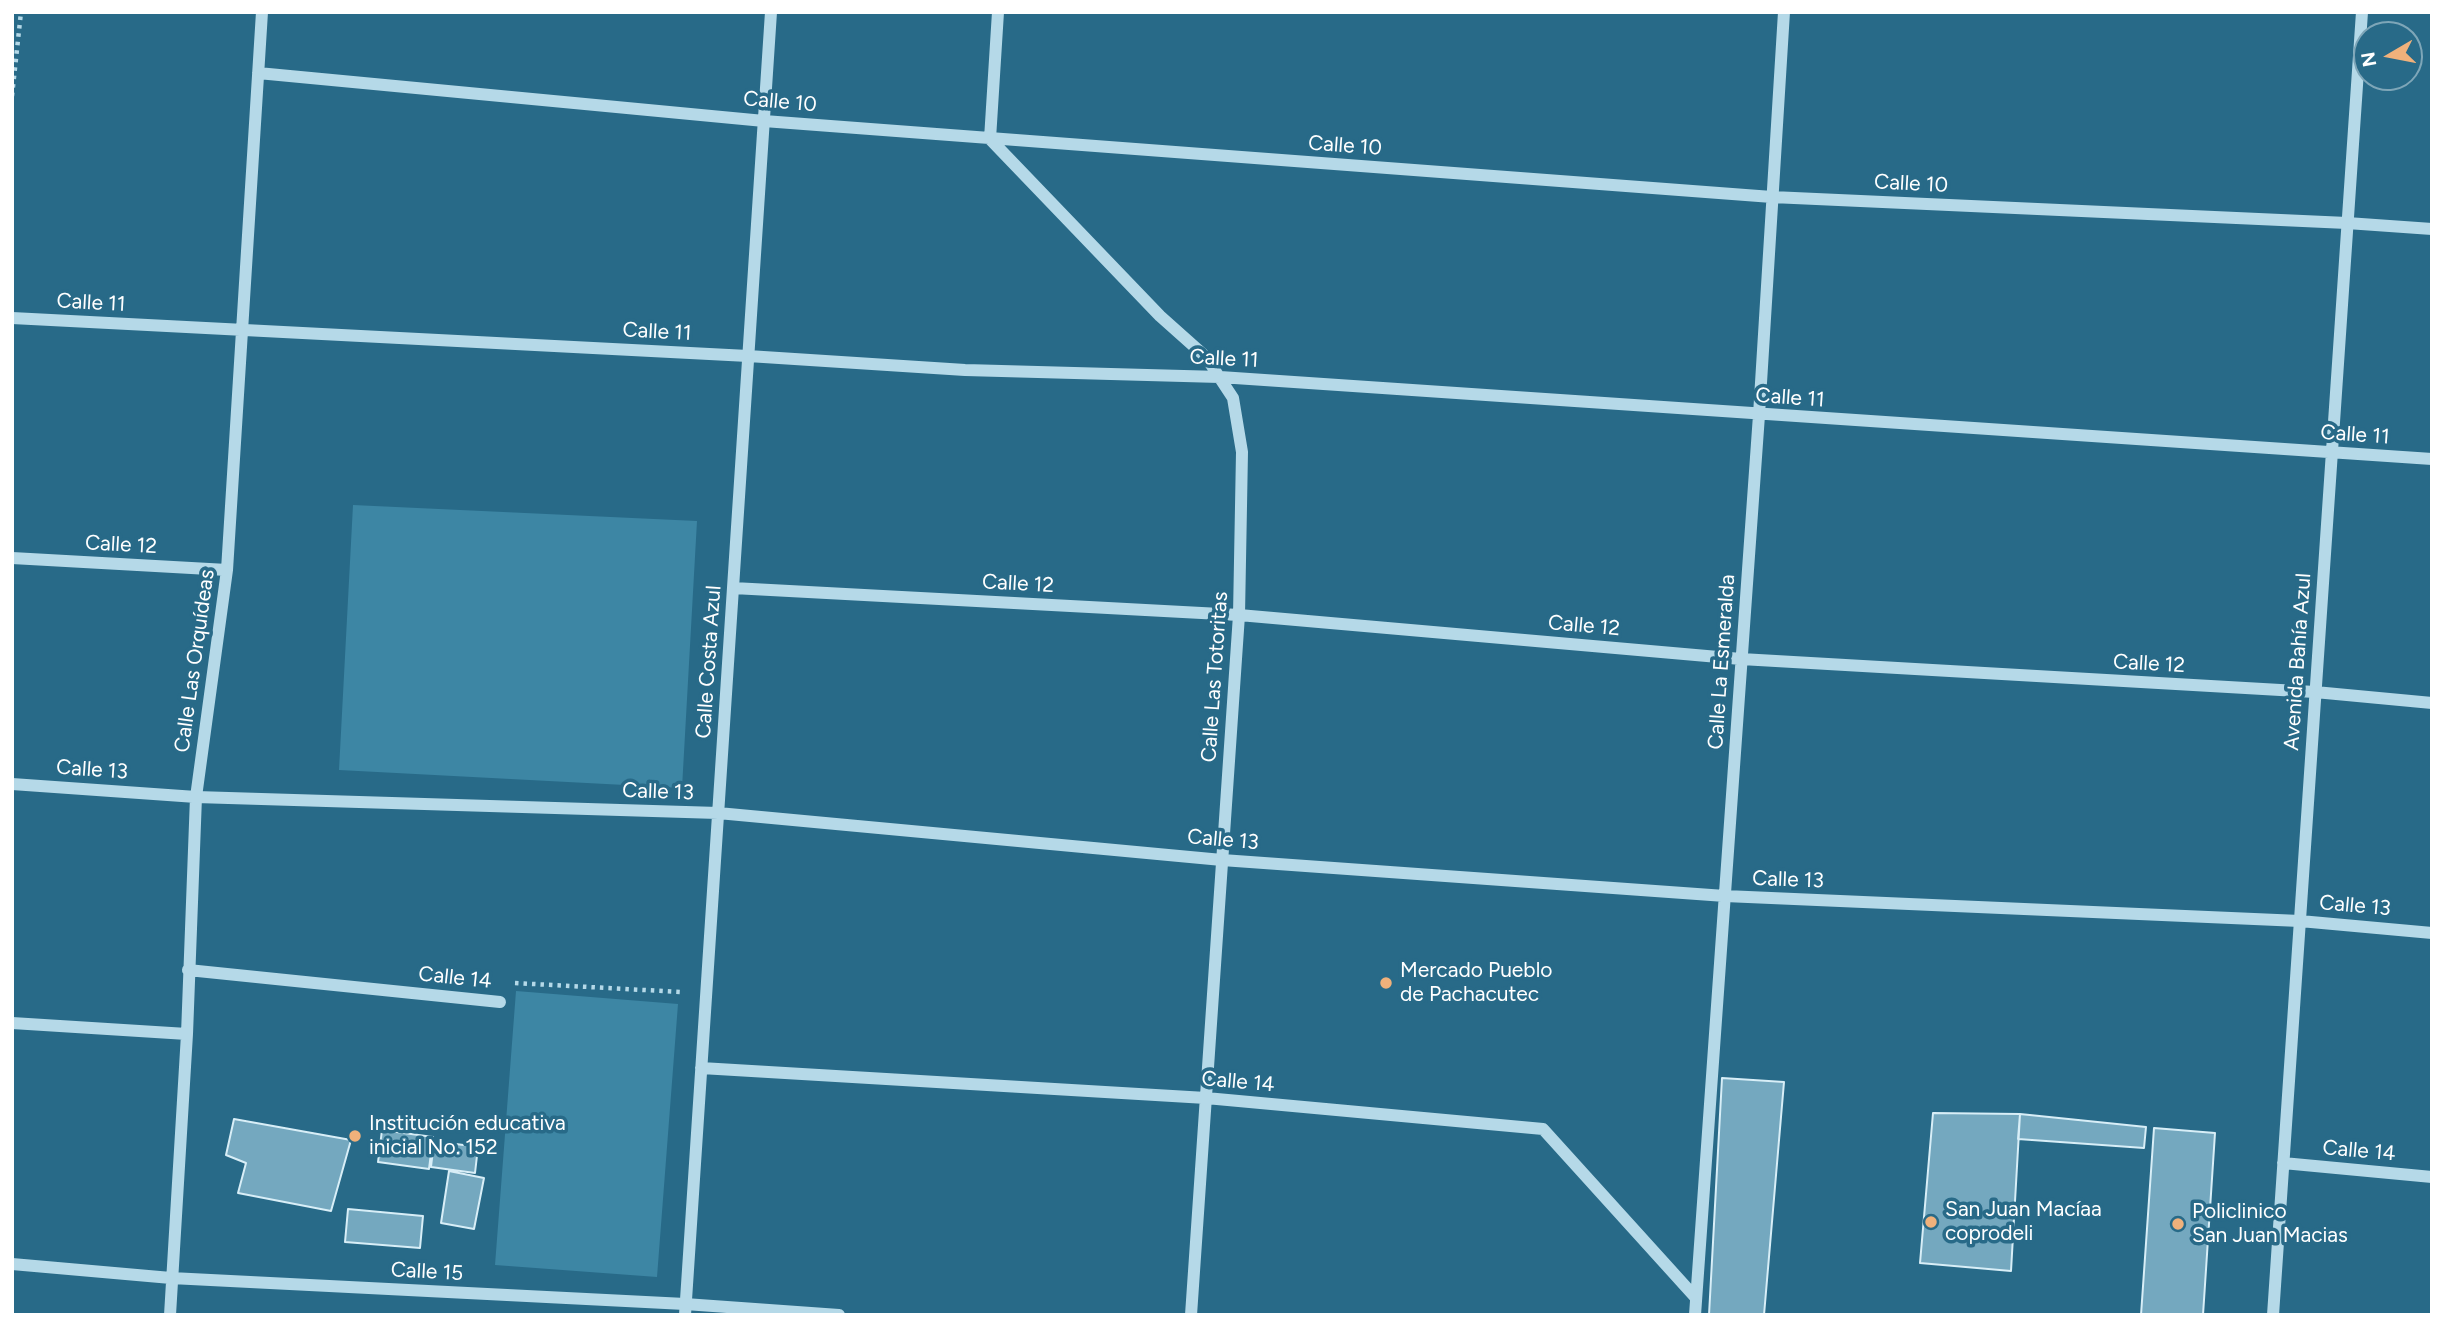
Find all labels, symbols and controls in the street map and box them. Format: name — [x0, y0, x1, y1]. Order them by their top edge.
north arrow — [2353, 21, 2423, 91]
text: N — [2356, 50, 2381, 69]
street label: Calle 10 — [742, 86, 818, 118]
street label: Calle 10 — [1307, 131, 1383, 161]
street label: Calle 10 — [1873, 169, 1949, 199]
street label: Calle 11 — [56, 289, 126, 317]
street label: Calle 11 — [622, 318, 692, 346]
street label: Calle 11 — [1189, 345, 1259, 373]
street label: Calle 11 — [1755, 383, 1825, 413]
street label: Calle 11 — [2320, 420, 2390, 450]
street label: Calle 12 — [84, 531, 158, 559]
street label: Calle Las Orquídeas — [170, 568, 220, 754]
street label: Calle 12 — [981, 570, 1055, 598]
street label: Avenida Bahía Azul — [2279, 572, 2317, 752]
street label: Calle La Esmeralda — [1703, 574, 1741, 750]
street label: Calle Costa Azul — [691, 585, 727, 739]
street label: Calle Las Totoritas — [1196, 591, 1234, 763]
street label: Calle 12 — [1547, 610, 1621, 642]
street label: Calle 12 — [2112, 650, 2186, 678]
street label: Calle 13 — [55, 755, 129, 785]
street label: Calle 13 — [622, 778, 694, 806]
street label: Calle 13 — [1186, 824, 1260, 856]
street label: Calle 13 — [1752, 866, 1824, 894]
street label: Calle 13 — [2318, 890, 2392, 922]
place label: Mercado Pueblo de Pachacutec — [1400, 958, 1552, 1008]
street label: Calle 14 — [417, 962, 493, 994]
marker: Mercado Pueblo de Pachacutec — [1378, 975, 1394, 991]
street label: Calle 14 — [1200, 1066, 1276, 1098]
place label: Institución educativa inicial No. 152 — [369, 1111, 566, 1161]
marker: Institución educativa inicial No. 152 — [347, 1128, 363, 1144]
street label: Calle 14 — [2321, 1135, 2397, 1167]
place label: San Juan Macíaa coprodeli — [1945, 1197, 2102, 1247]
place label: Policlinico San Juan Macias — [2192, 1199, 2348, 1249]
marker: San Juan Macíaa coprodeli — [1923, 1214, 1939, 1230]
marker: Policlinico San Juan Macias — [2170, 1216, 2186, 1232]
street label: Calle 15 — [390, 1258, 464, 1286]

